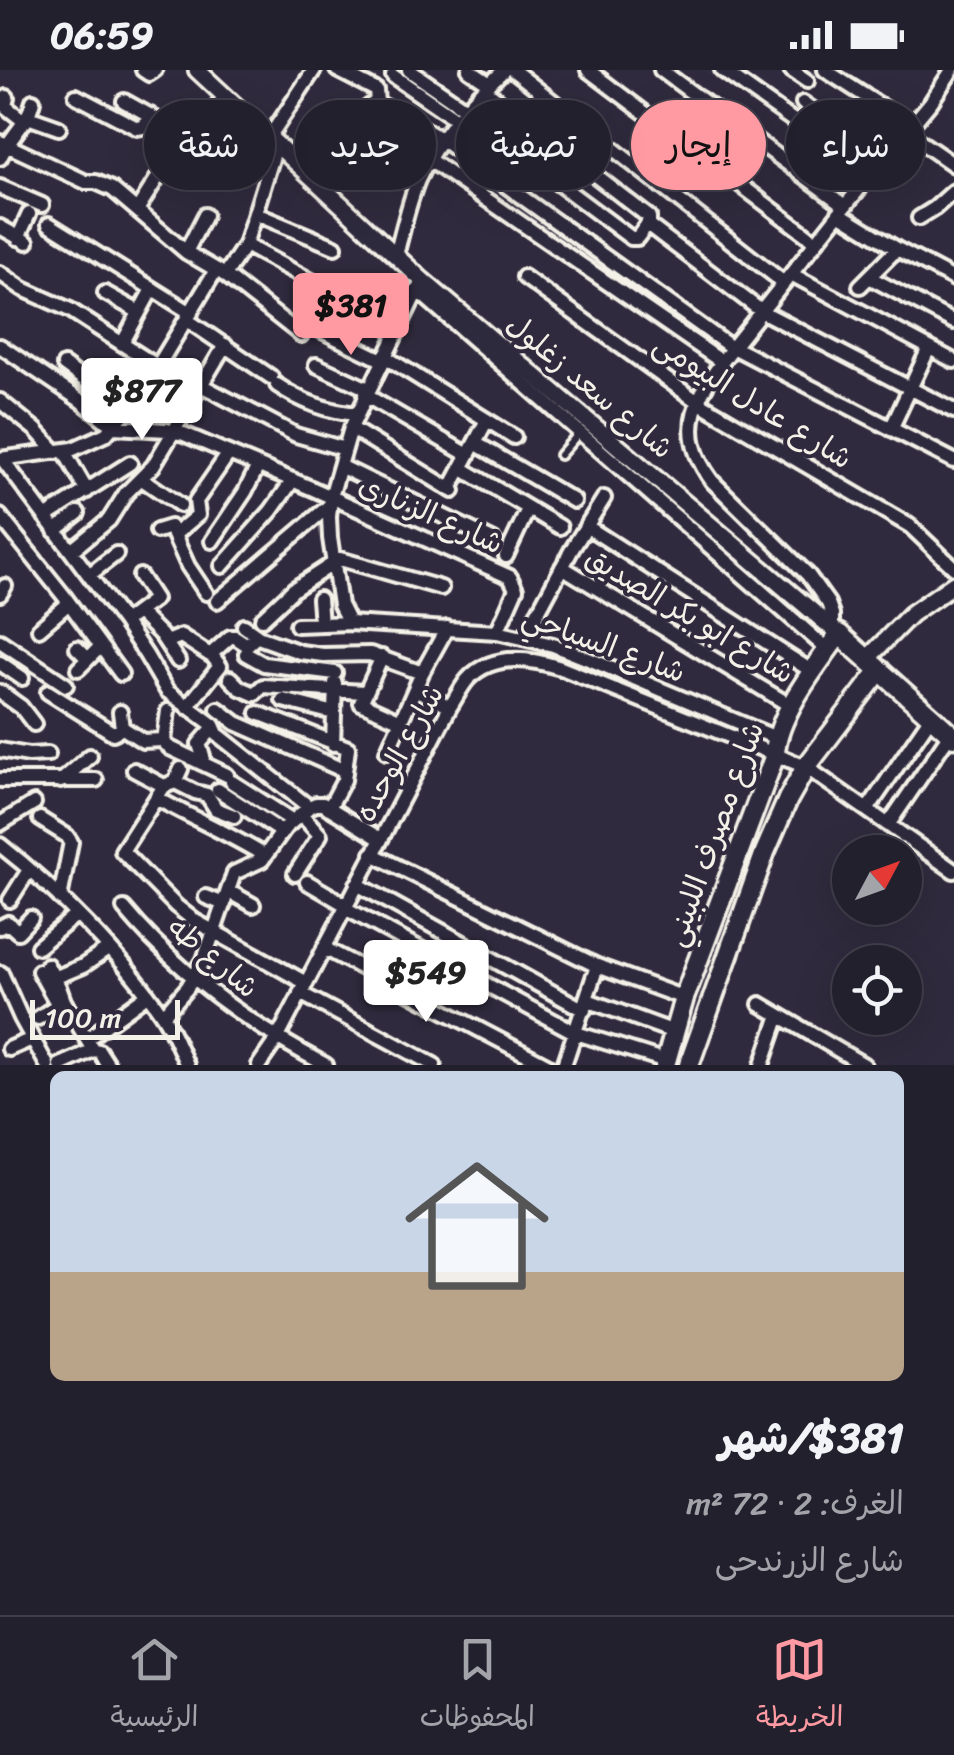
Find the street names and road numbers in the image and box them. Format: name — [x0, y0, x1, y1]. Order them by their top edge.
street label: شارع سعد زغلول — [493, 299, 687, 473]
street label: شارع عادل البيومى — [642, 318, 864, 484]
street label: شارع الزنارى — [349, 458, 513, 570]
street label: شارع ابو بكر الصديق — [575, 531, 805, 699]
street label: شارع السياحي — [515, 589, 693, 699]
street label: شارع الوحده — [339, 674, 459, 832]
street label: شارع مصرف اللبيني — [648, 714, 780, 954]
street label: شارع طه — [154, 901, 272, 1013]

